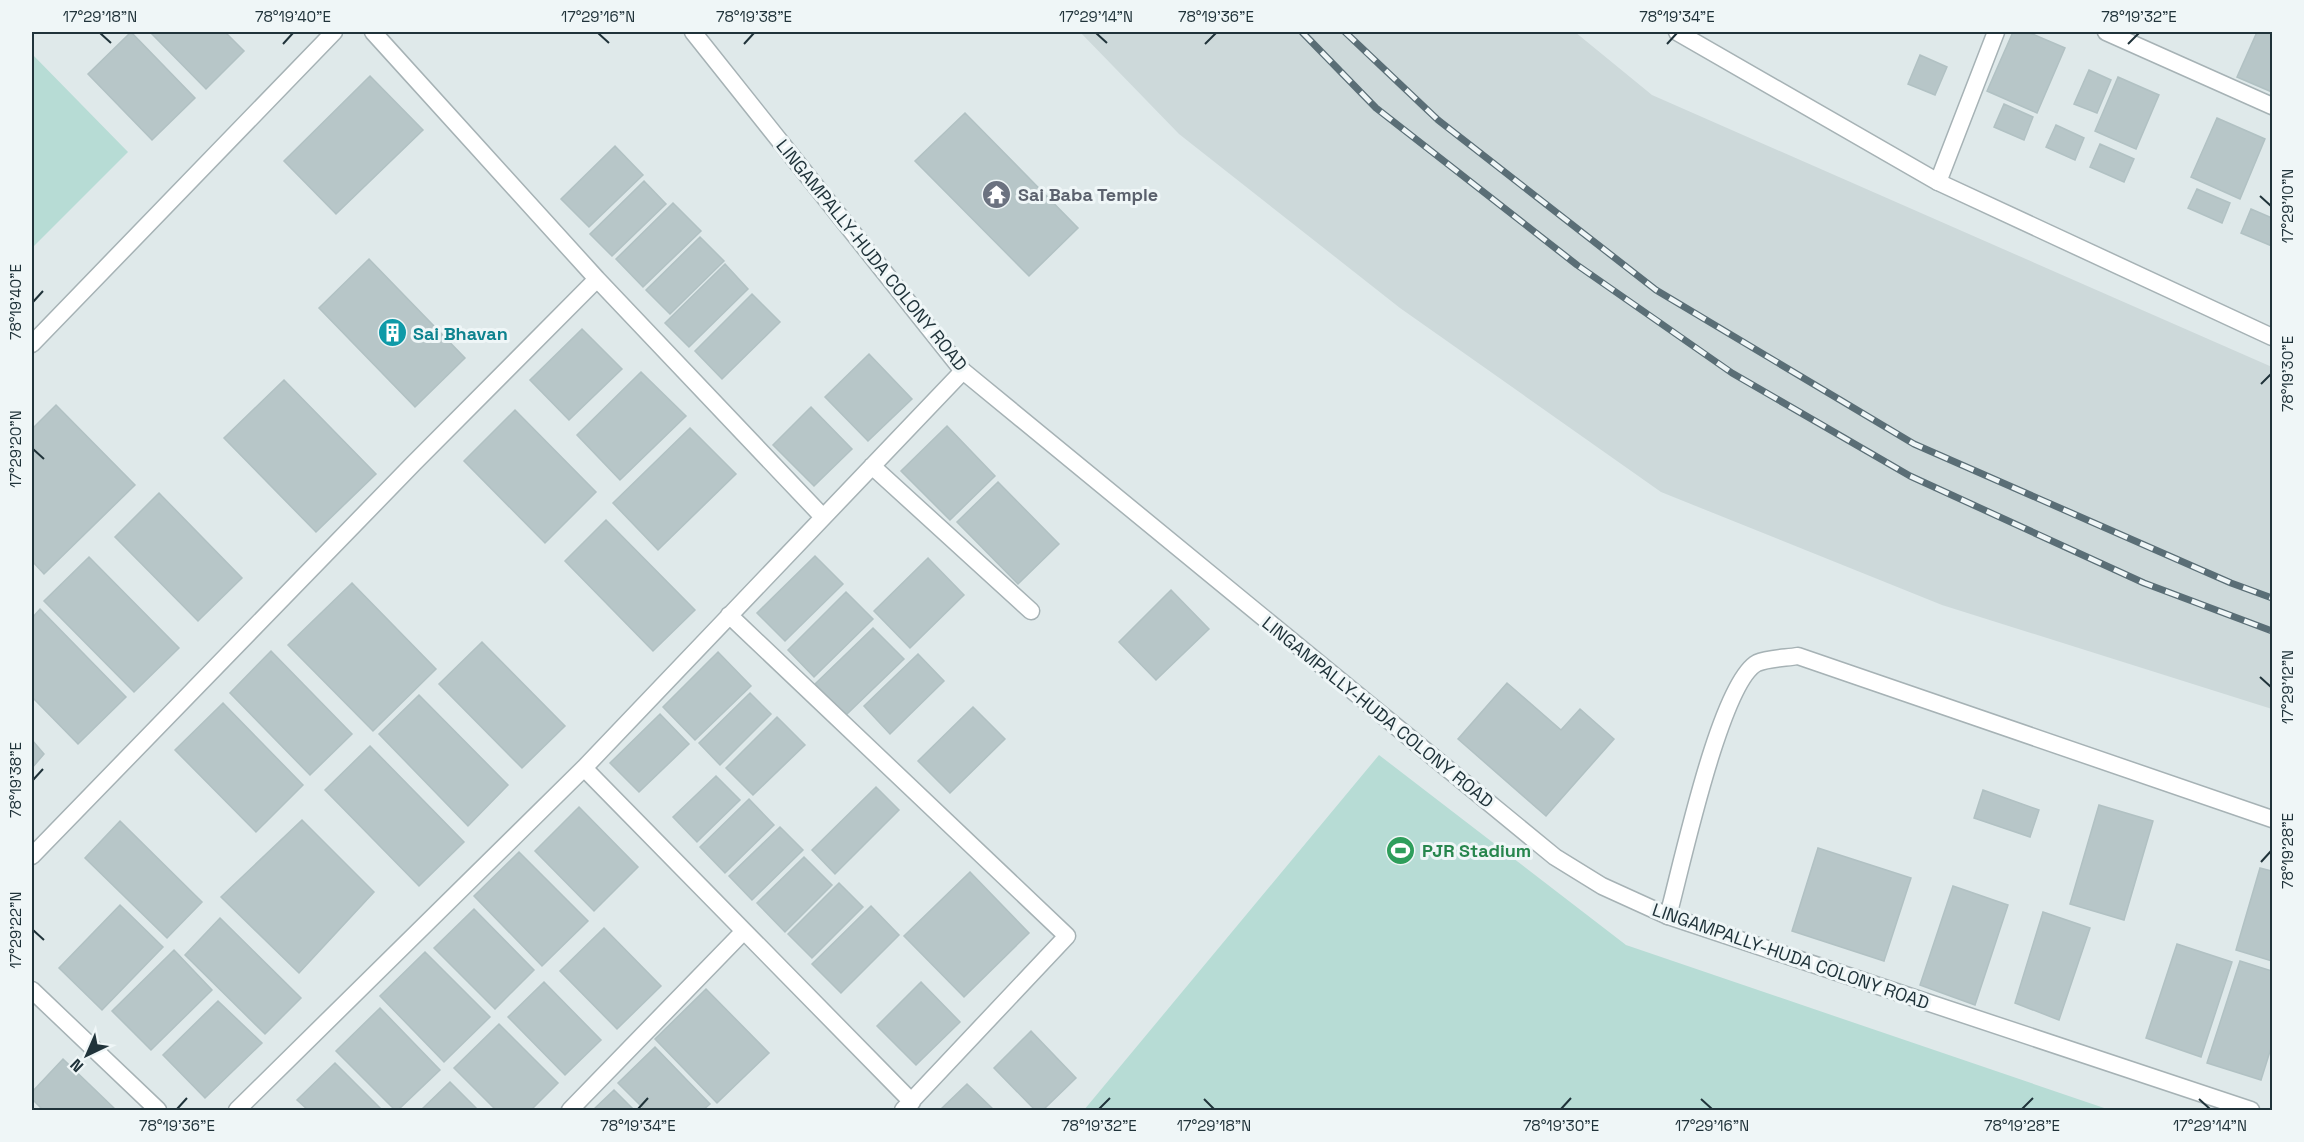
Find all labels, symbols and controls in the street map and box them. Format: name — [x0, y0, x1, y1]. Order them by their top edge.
text: 17°29'18"N — [63, 7, 137, 26]
text: 78°19'40"E — [255, 7, 331, 26]
text: 17°29'16"N — [561, 7, 635, 26]
text: 78°19'38"E — [716, 7, 792, 26]
text: 17°29'14"N — [1059, 7, 1133, 26]
text: 78°19'36"E — [1178, 7, 1254, 26]
text: 78°19'34"E — [1639, 7, 1715, 26]
text: 78°19'32"E — [2101, 7, 2177, 26]
street label: LINGAMPALLY-HUDA COLONY ROAD — [771, 135, 973, 375]
text: 17°29'10"N — [2278, 169, 2297, 243]
temple icon: Sai Baba Temple — [981, 178, 1013, 210]
place label: Sai Baba Temple — [1018, 183, 1158, 206]
text: 78°19'40"E — [6, 264, 25, 340]
building icon: Sai Bhavan — [376, 317, 408, 349]
place label: Sai Bhavan — [413, 322, 508, 345]
text: 78°19'30"E — [2278, 336, 2297, 412]
text: 17°29'20"N — [6, 410, 25, 488]
street label: LINGAMPALLY-HUDA COLONY ROAD — [1258, 611, 1498, 813]
text: 17°29'12"N — [2278, 650, 2297, 724]
text: 78°19'38"E — [6, 742, 25, 818]
text: 78°19'28"E — [2278, 813, 2297, 889]
sports icon: PJR Stadium — [1385, 834, 1417, 866]
place label: PJR Stadium — [1422, 839, 1531, 862]
text: 17°29'22"N — [6, 892, 25, 968]
street label: LINGAMPALLY-HUDA COLONY ROAD — [1649, 898, 1933, 1014]
north arrow — [57, 1025, 117, 1085]
text: N — [66, 1054, 88, 1077]
text: 78°19'36"E — [139, 1116, 215, 1135]
text: 78°19'34"E — [600, 1116, 676, 1135]
text: 78°19'32"E — [1061, 1116, 1137, 1135]
text: 17°29'18"N — [1177, 1116, 1251, 1135]
text: 78°19'30"E — [1523, 1116, 1599, 1135]
text: 17°29'16"N — [1675, 1116, 1749, 1135]
text: 78°19'28"E — [1984, 1116, 2060, 1135]
text: 17°29'14"N — [2173, 1116, 2247, 1135]

